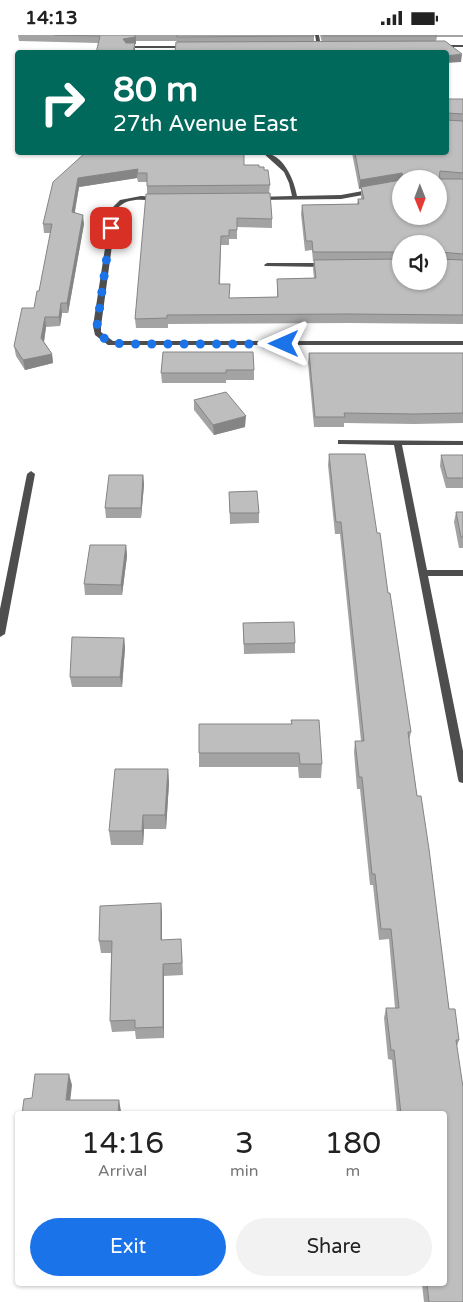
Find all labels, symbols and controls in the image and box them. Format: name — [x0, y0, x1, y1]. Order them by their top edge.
text: 14:13 — [25, 7, 78, 29]
text: 80 m — [113, 69, 198, 111]
icon: right — [30, 70, 95, 135]
text: 27th Avenue East — [113, 111, 298, 137]
north arrow — [392, 170, 448, 225]
map controls — [392, 170, 447, 290]
pin — [90, 207, 132, 249]
icon: arrive — [97, 214, 125, 242]
button: sound — [392, 235, 447, 290]
position arrow — [257, 317, 309, 369]
text: 14:16 — [81, 1125, 164, 1162]
text: 3 — [235, 1125, 254, 1162]
text: 180 — [325, 1125, 381, 1162]
text: Arrival — [98, 1161, 147, 1181]
text: min — [230, 1161, 259, 1181]
text: m — [345, 1161, 360, 1181]
button: Exit — [30, 1218, 226, 1276]
button: Share — [236, 1218, 432, 1276]

